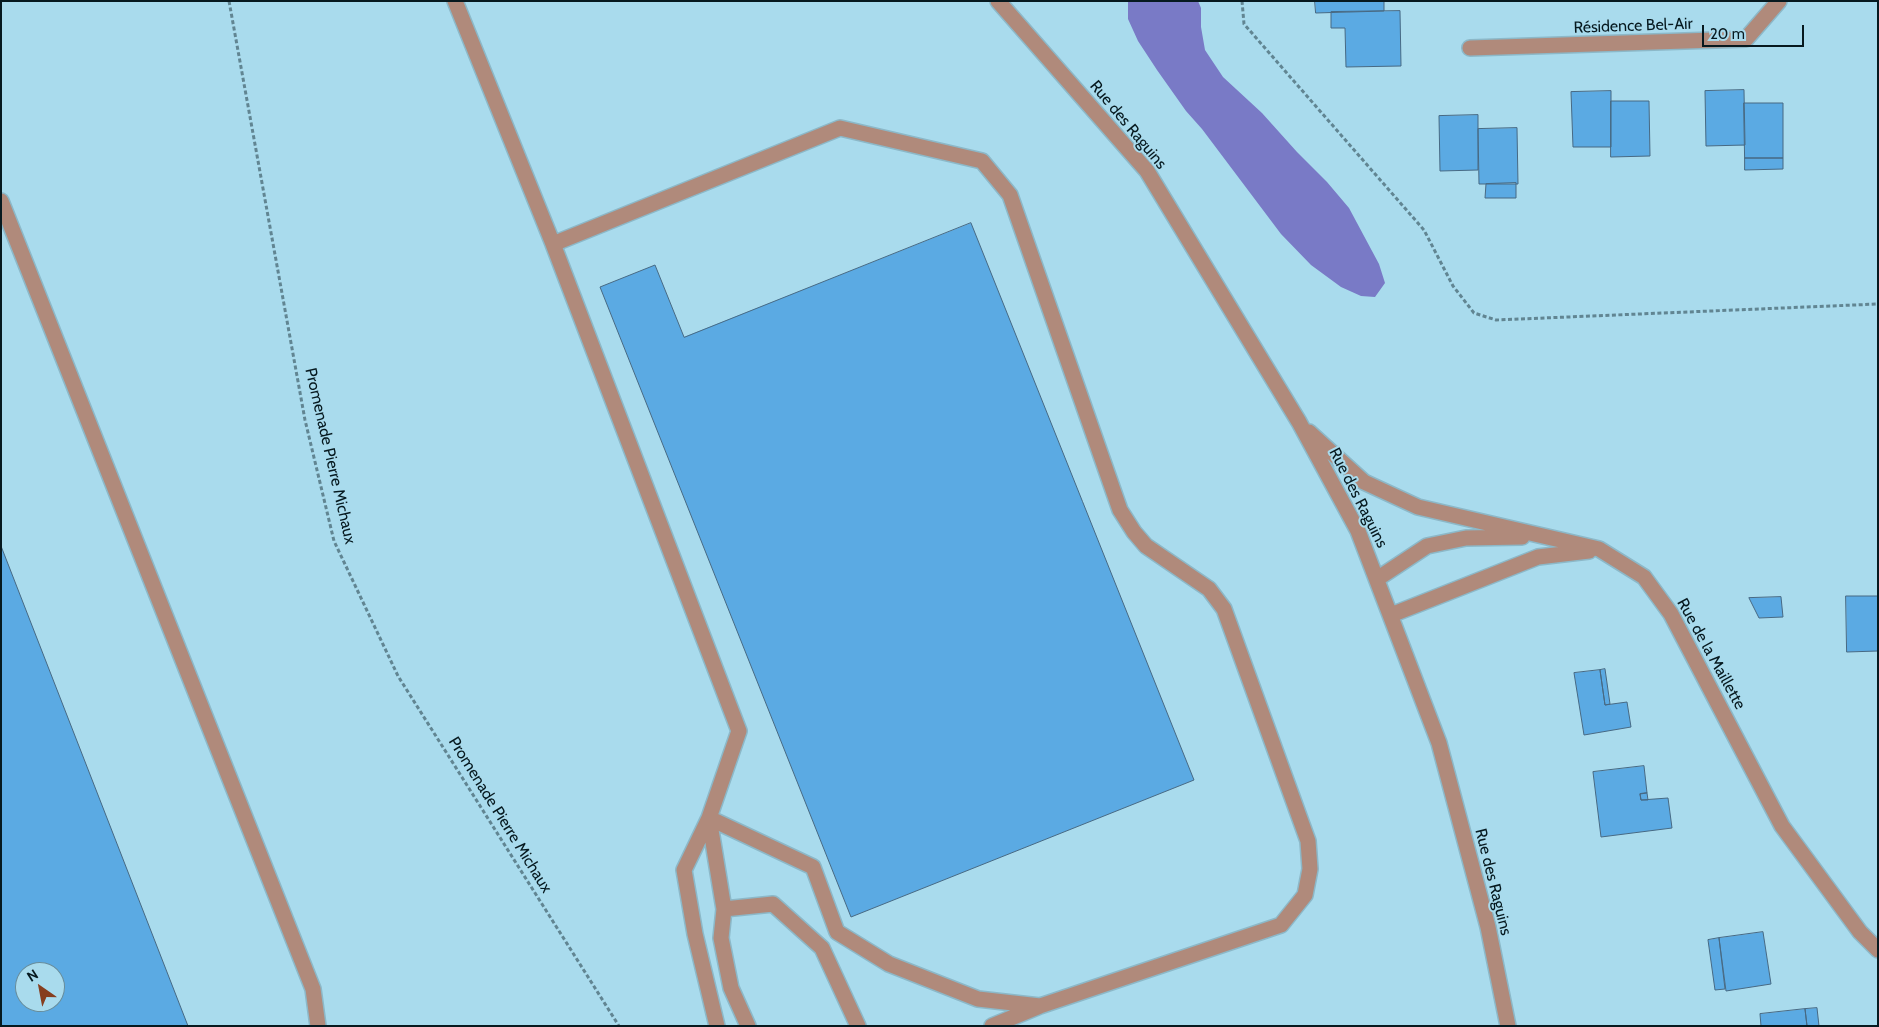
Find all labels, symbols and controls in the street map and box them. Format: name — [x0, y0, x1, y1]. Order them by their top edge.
street label: Résidence Bel-Air — [1573, 14, 1693, 38]
scale bar — [1704, 15, 1806, 47]
text: 20 m — [1710, 25, 1745, 43]
street label: Rue des Raguins — [1085, 77, 1171, 173]
street label: Promenade Pierre Michaux — [300, 366, 360, 546]
street label: Rue des Raguins — [1325, 445, 1391, 551]
street label: Rue de la Maillette — [1673, 595, 1749, 713]
street label: Promenade Pierre Michaux — [444, 733, 556, 897]
street label: Rue des Raguins — [1470, 827, 1516, 937]
north arrow — [15, 962, 65, 1012]
text: N — [23, 965, 41, 986]

